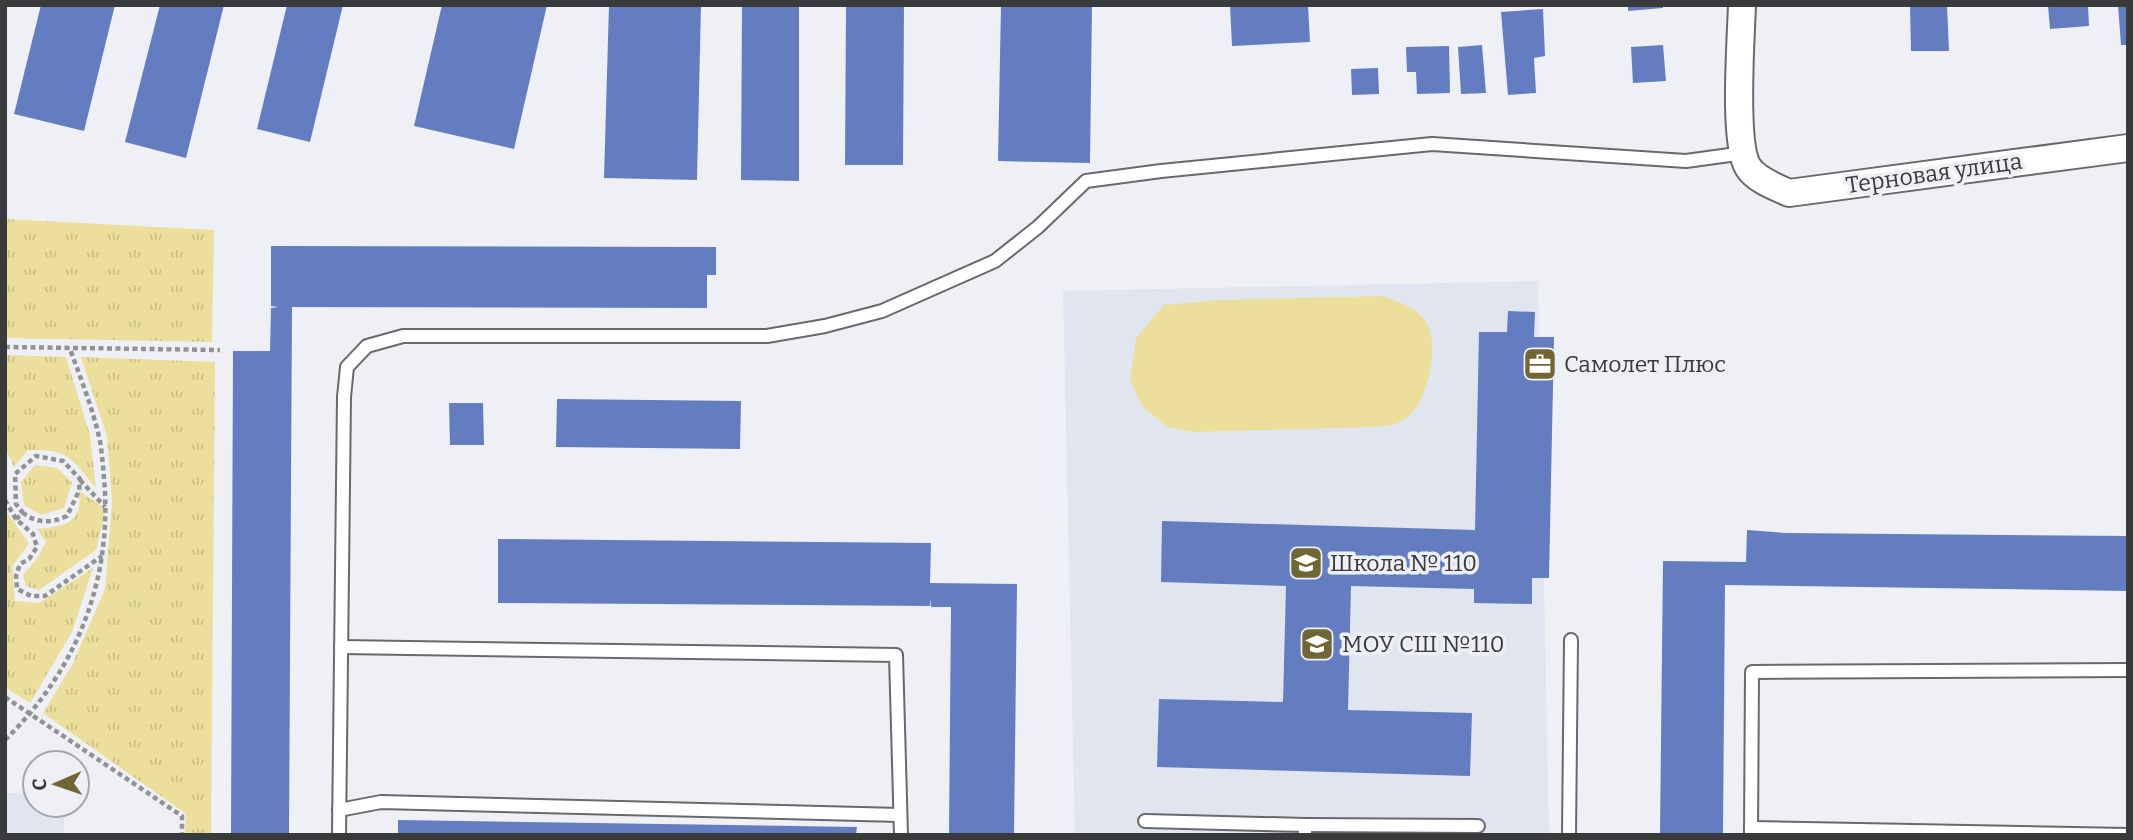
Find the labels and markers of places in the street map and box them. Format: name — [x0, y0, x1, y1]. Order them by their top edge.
office icon: Самолет Плюс — [1521, 345, 1559, 383]
place label: Самолет Плюс — [1564, 350, 1726, 378]
school or university icon: Школа № 110 — [1287, 544, 1325, 582]
place label: Школа № 110 — [1330, 549, 1477, 577]
school or university icon: МОУ СШ №110 — [1298, 625, 1336, 663]
place label: МОУ СШ №110 — [1342, 630, 1504, 658]

